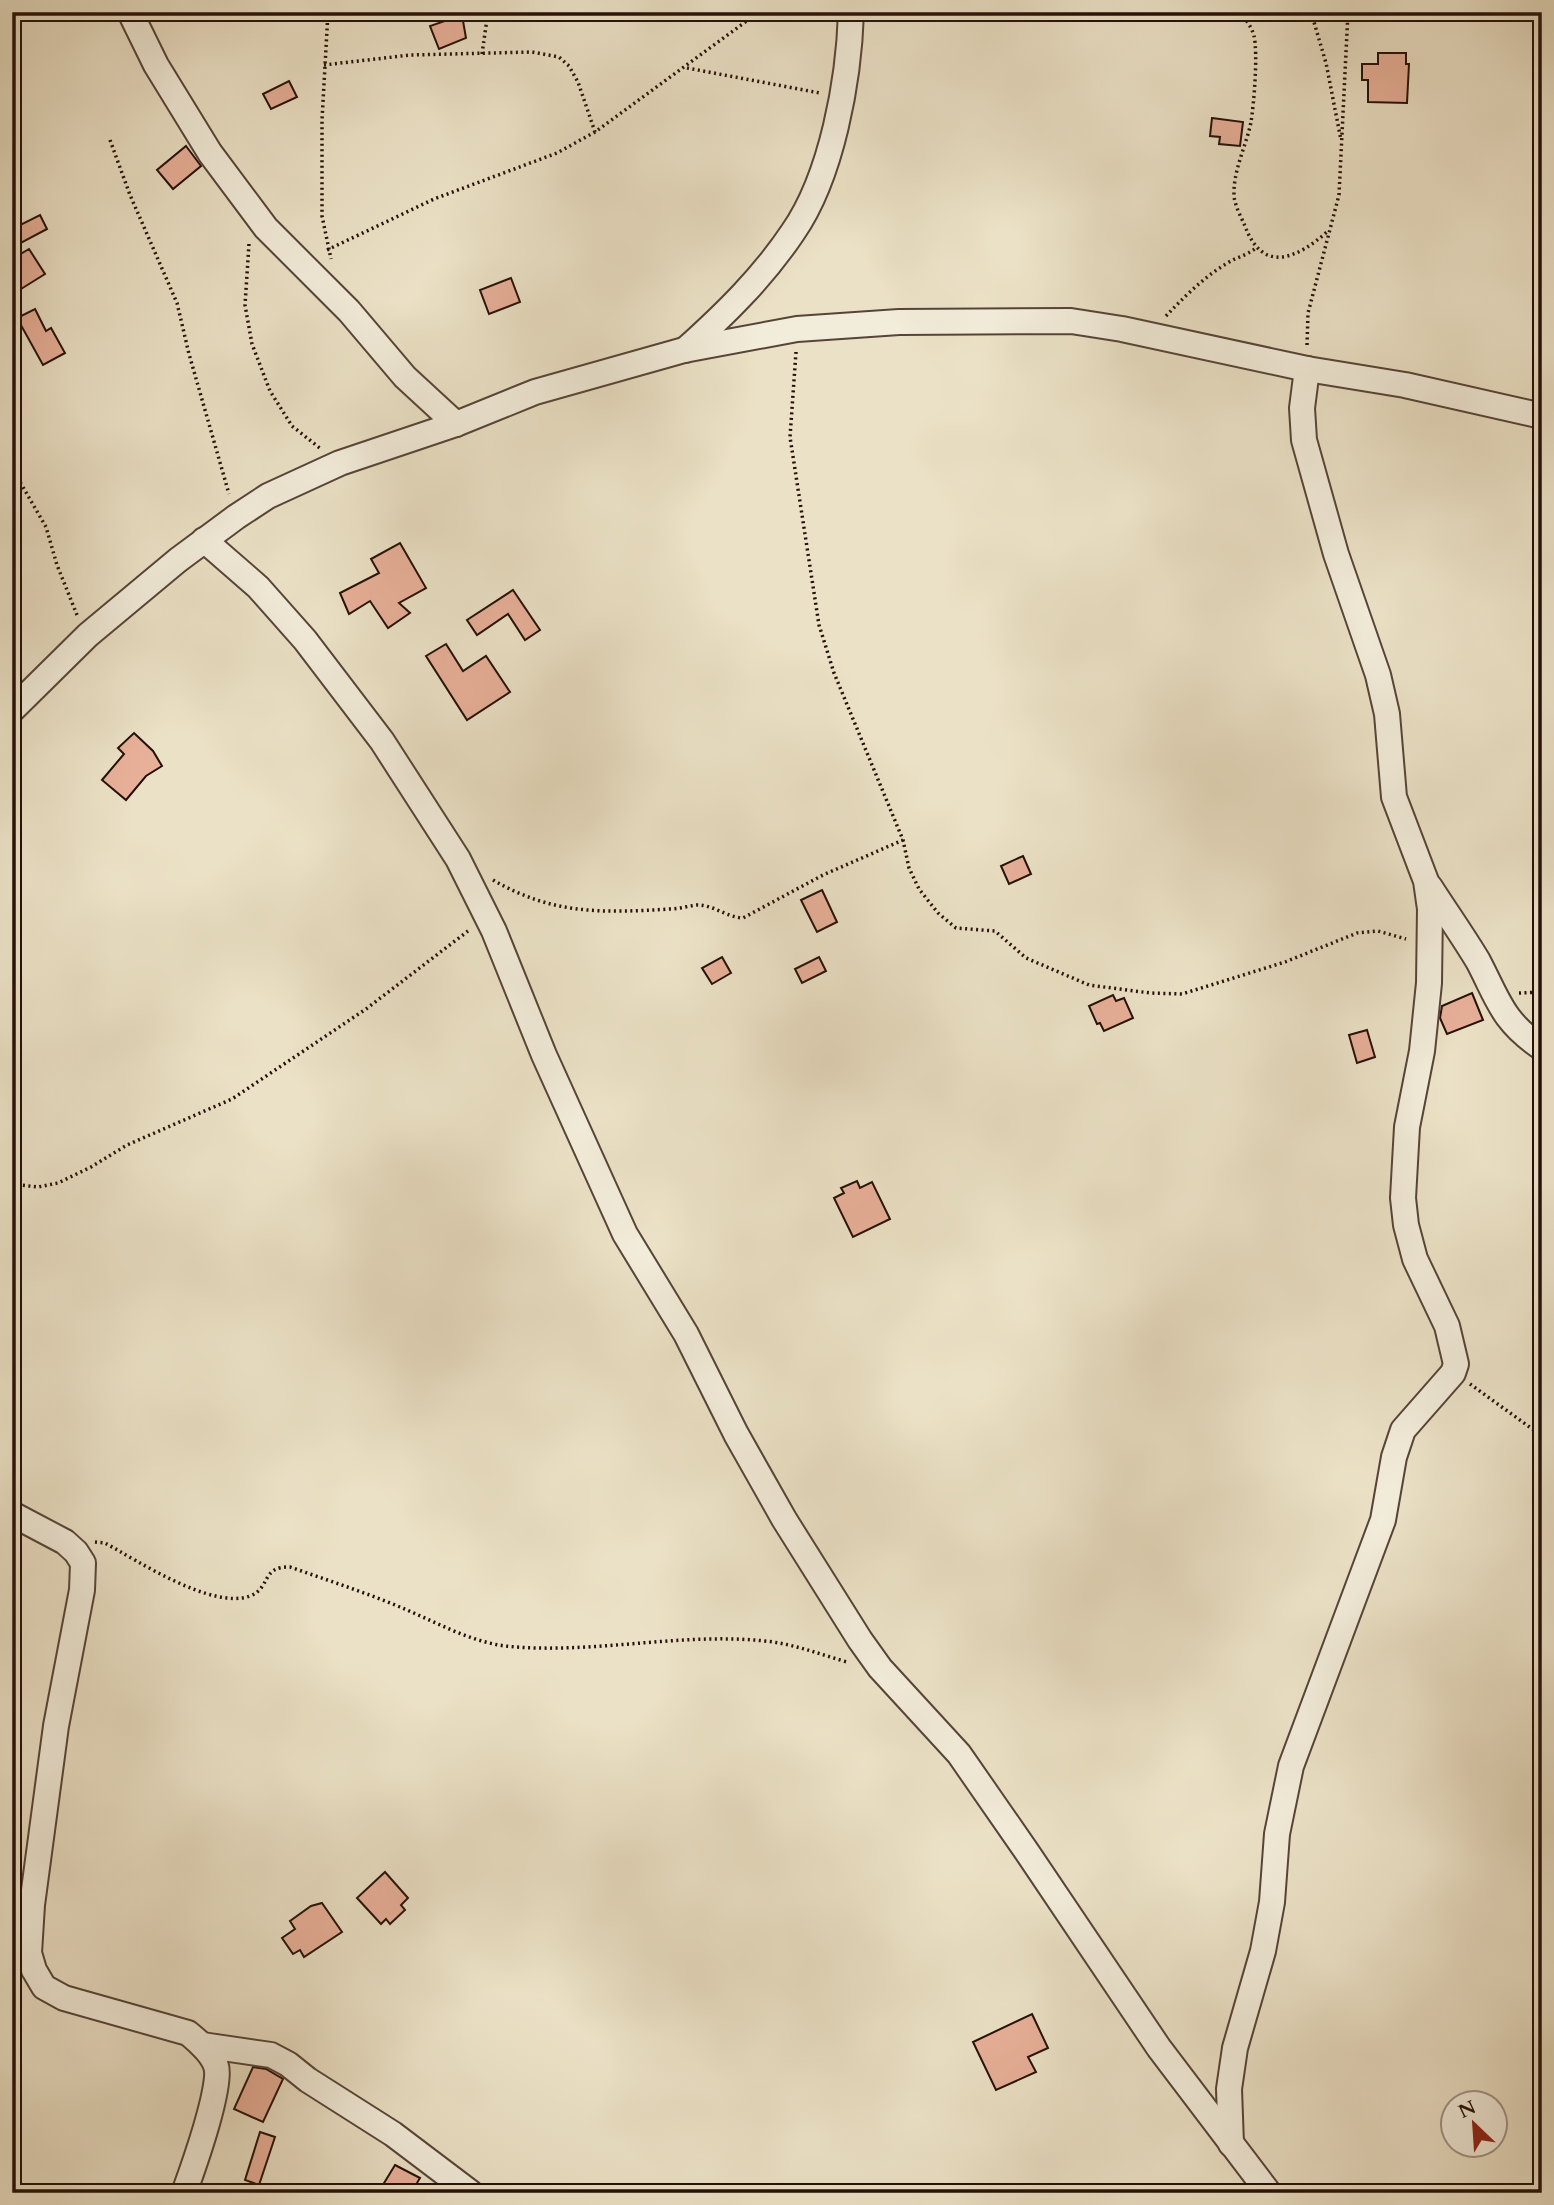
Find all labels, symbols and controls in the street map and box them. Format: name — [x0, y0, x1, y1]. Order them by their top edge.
north arrow — [1438, 2090, 1508, 2160]
text: N — [1454, 2094, 1481, 2125]

